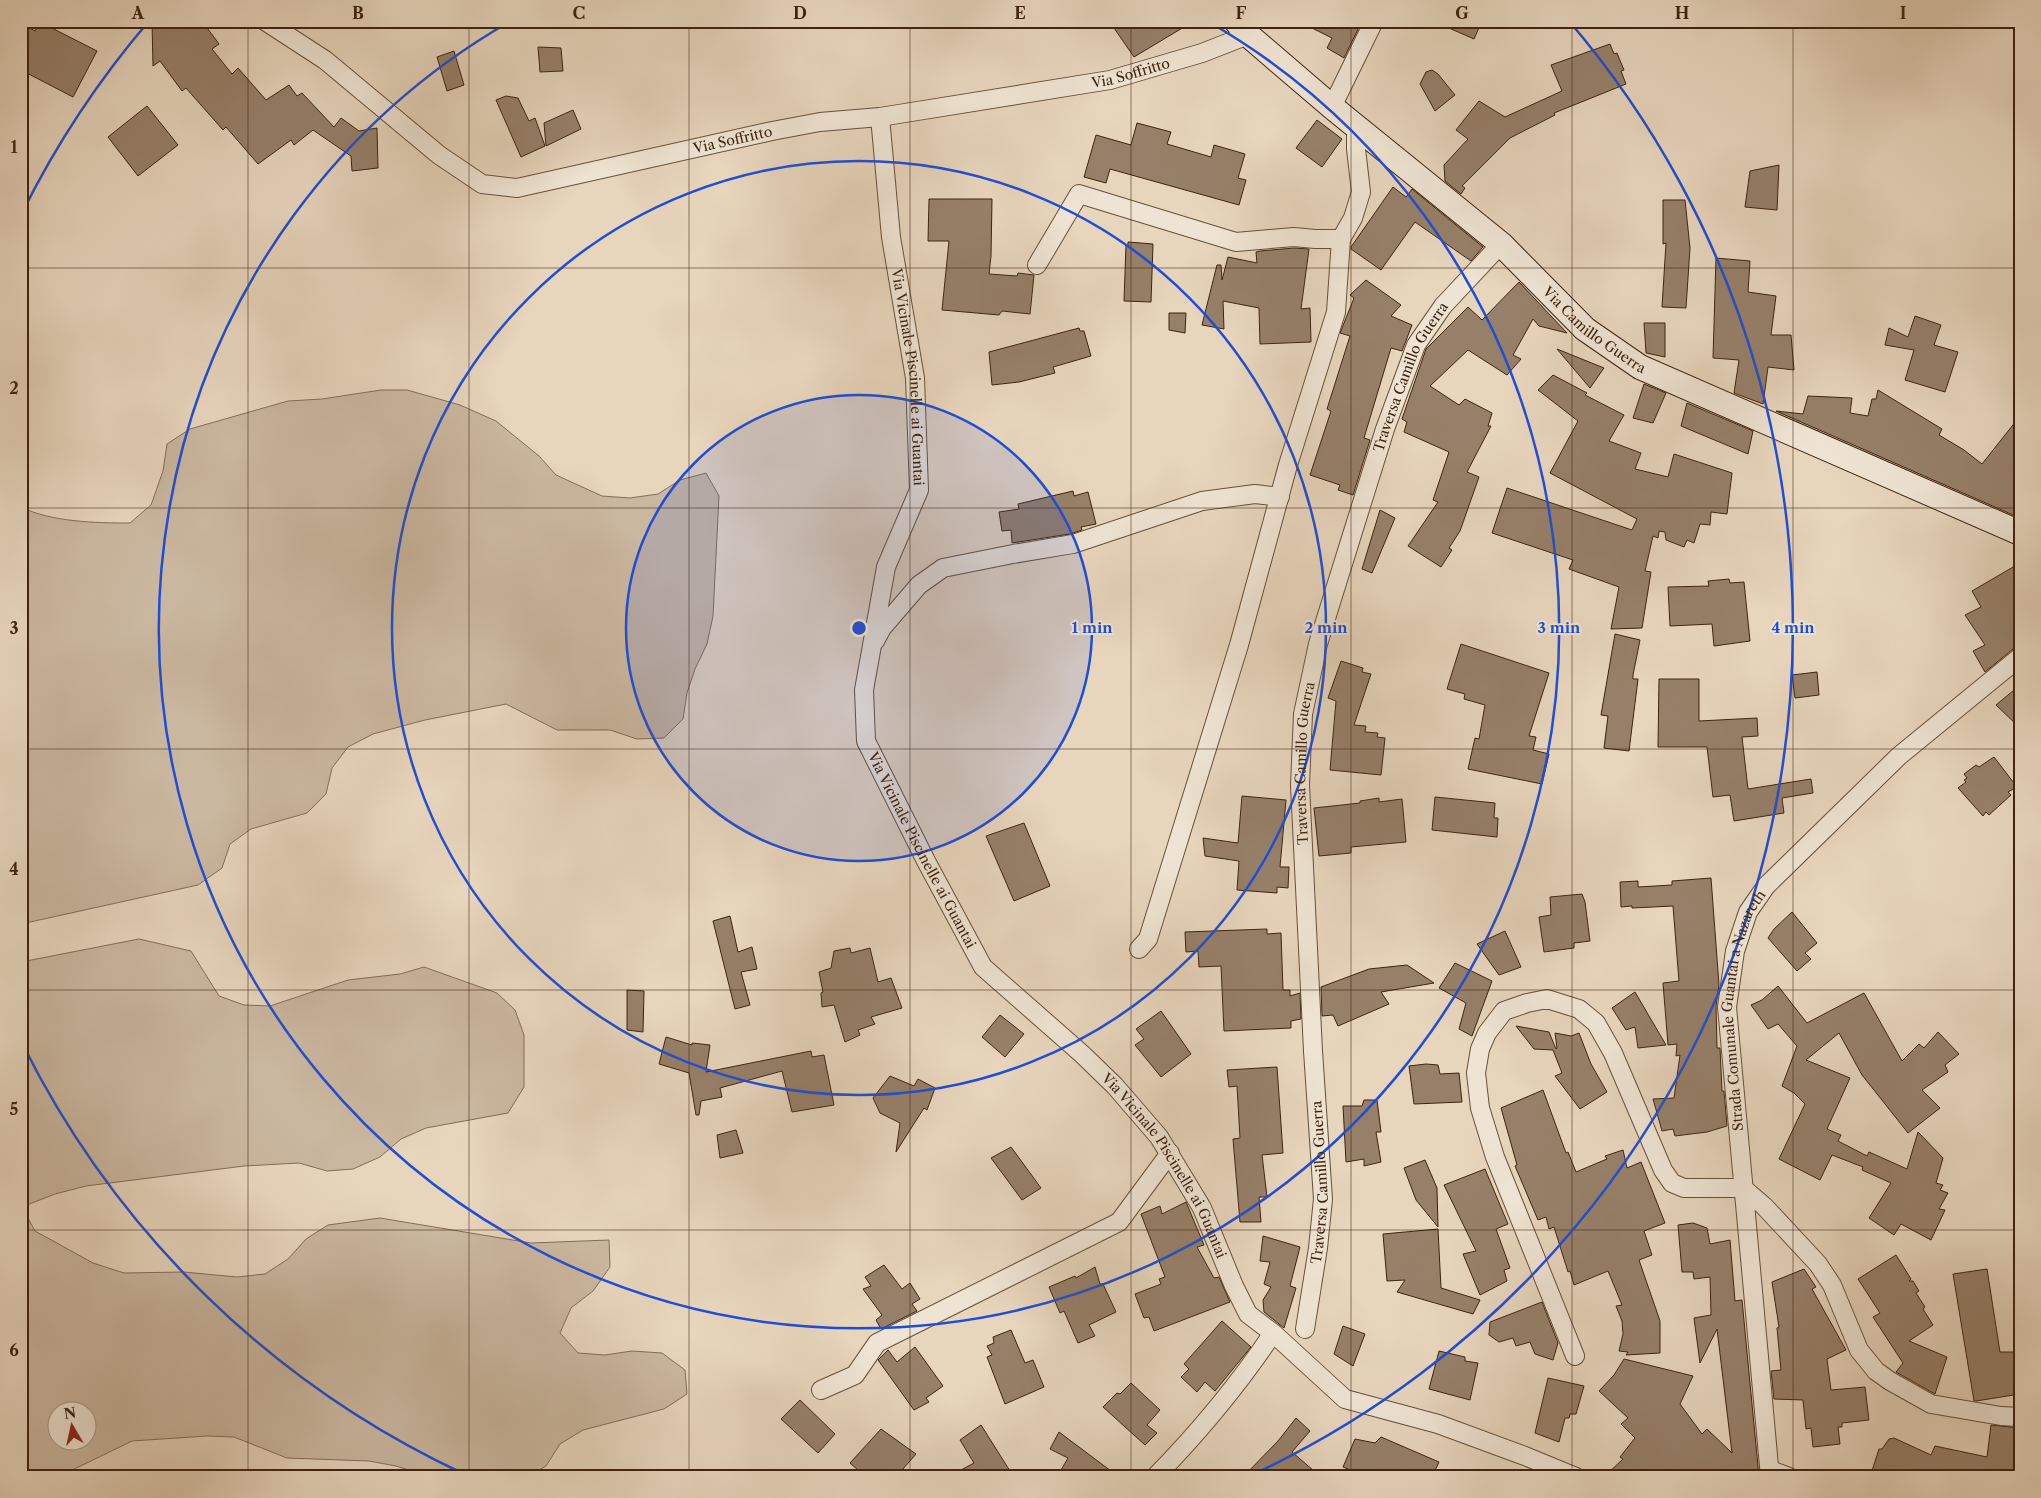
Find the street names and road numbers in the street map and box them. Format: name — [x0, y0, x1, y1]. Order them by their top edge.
street label: Via Soffritto — [1089, 54, 1172, 92]
street label: Via Soffritto — [690, 122, 774, 158]
street label: Via Vicinale Piscinelle ai Guantai — [887, 266, 928, 486]
street label: Via Camillo Guerra — [1538, 282, 1649, 378]
street label: Traversa Camillo Guerra — [1369, 298, 1452, 454]
street label: Traversa Camillo Guerra — [1291, 679, 1319, 845]
street label: Via Vicinale Piscinelle ai Guantai — [863, 748, 980, 951]
street label: Strada Comunale Guantai a Nazareth — [1717, 886, 1770, 1132]
street label: Via Vicinale Piscinelle ai Guantai — [1097, 1068, 1231, 1261]
street label: Traversa Camillo Guerra — [1307, 1100, 1332, 1265]

